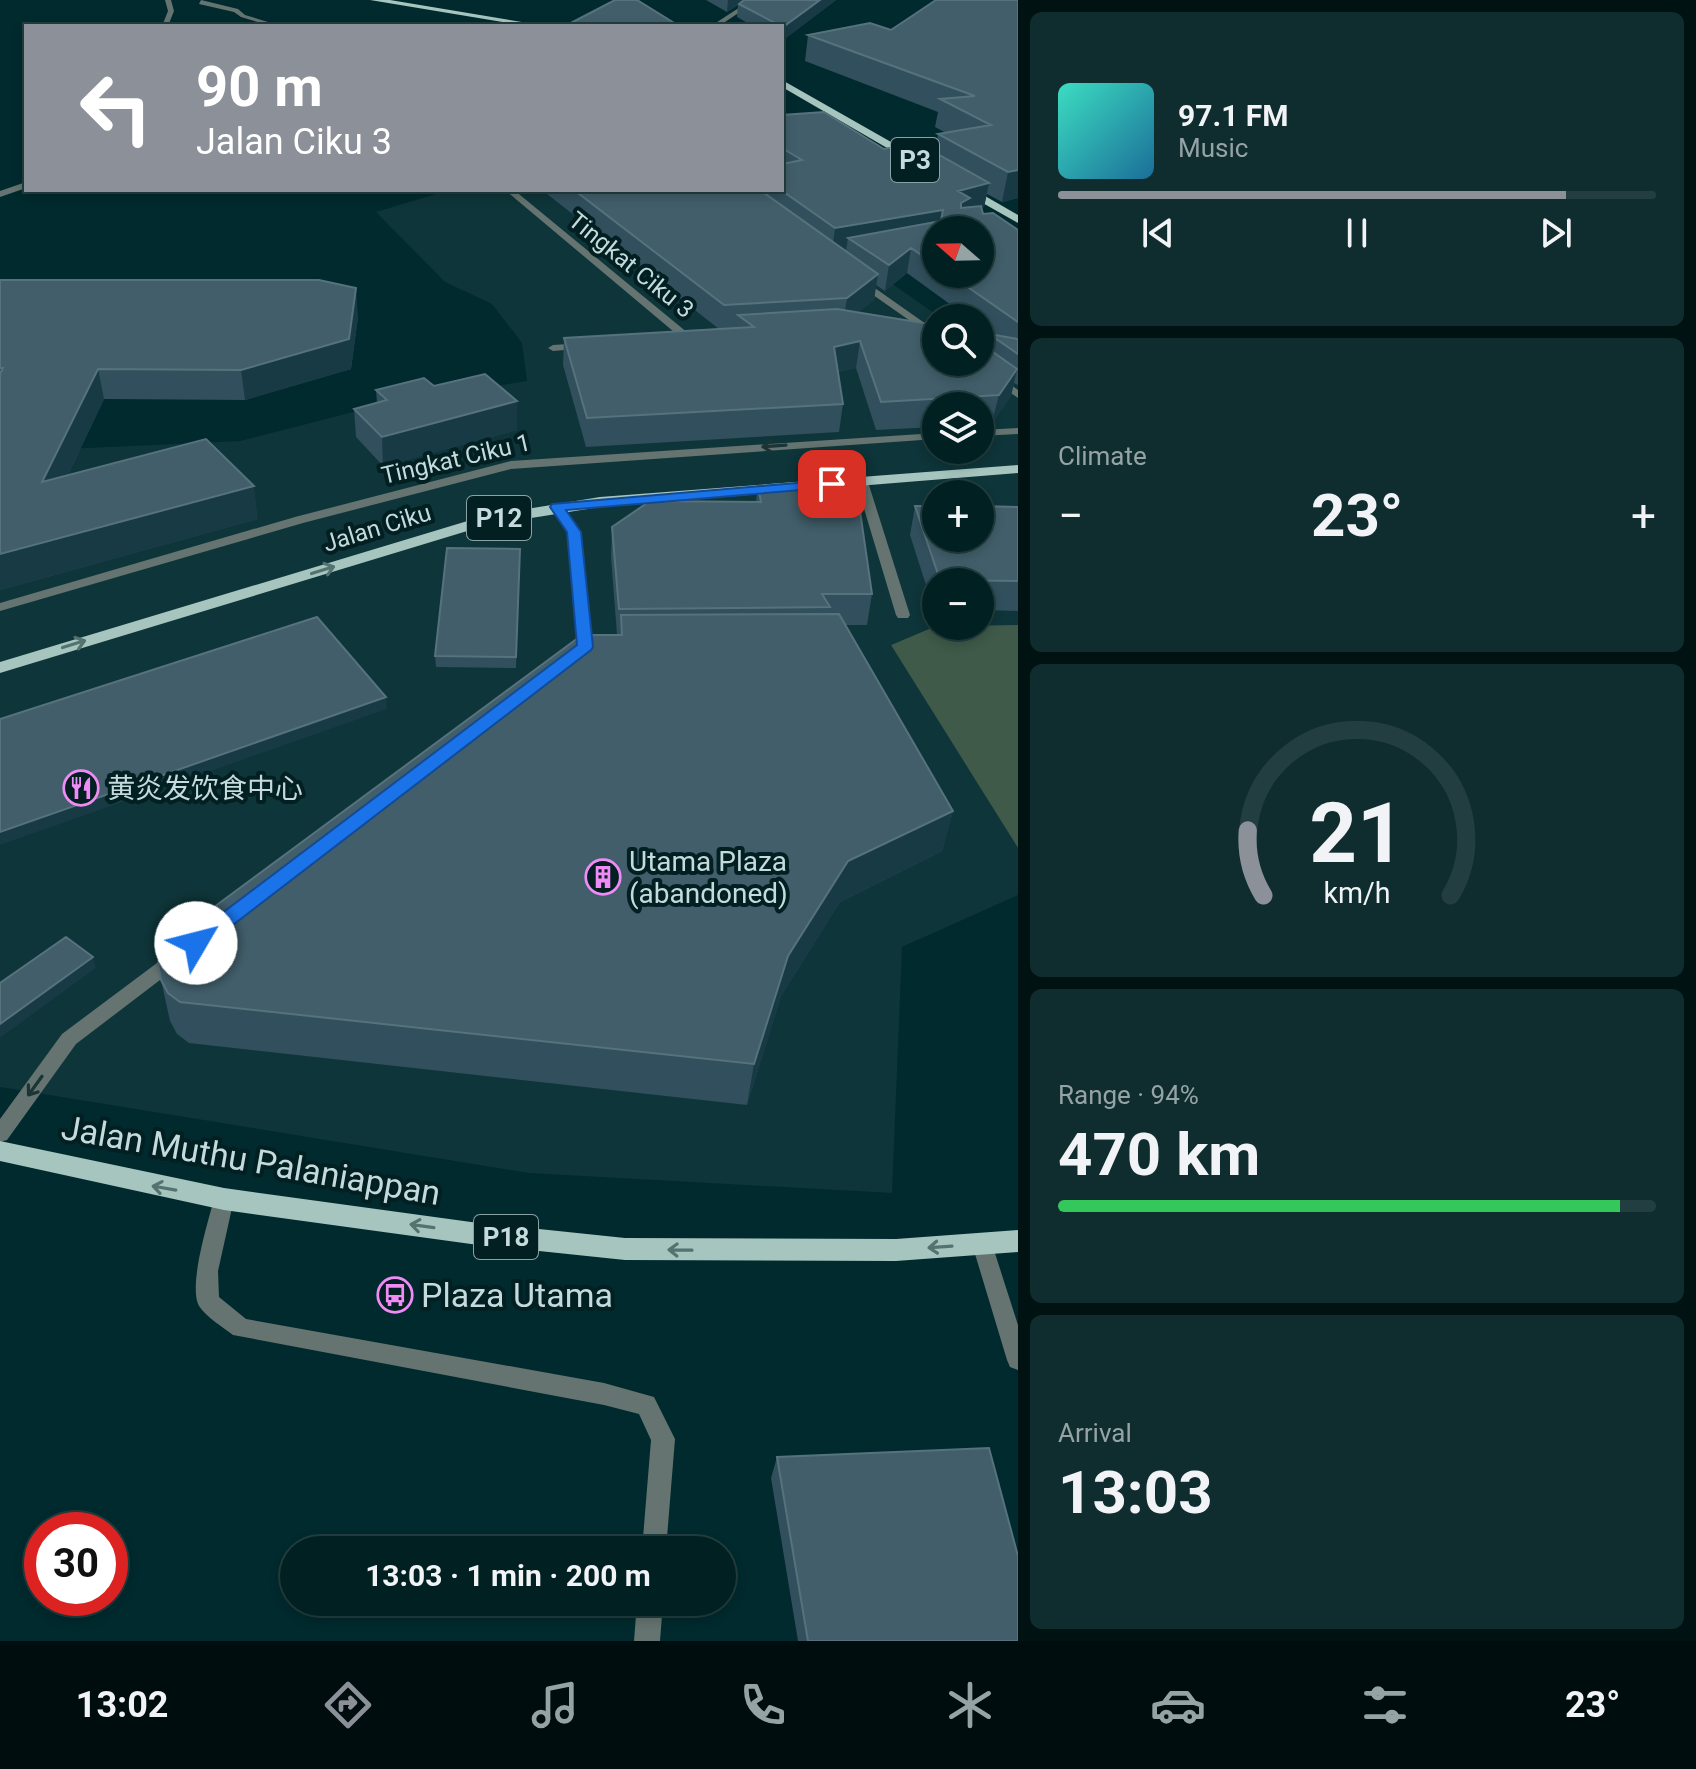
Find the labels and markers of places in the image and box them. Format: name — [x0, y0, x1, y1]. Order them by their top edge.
pin — [798, 450, 866, 518]
restaurant icon: 黄炎发饮食中心 — [62, 769, 100, 807]
place label: 黄炎发饮食中心 — [107, 772, 303, 805]
place label: Utama Plaza (abandoned) — [629, 845, 788, 910]
building icon: Utama Plaza (abandoned) — [584, 858, 622, 896]
place label: Plaza Utama — [421, 1275, 613, 1315]
bus stop icon: Plaza Utama — [376, 1276, 414, 1314]

